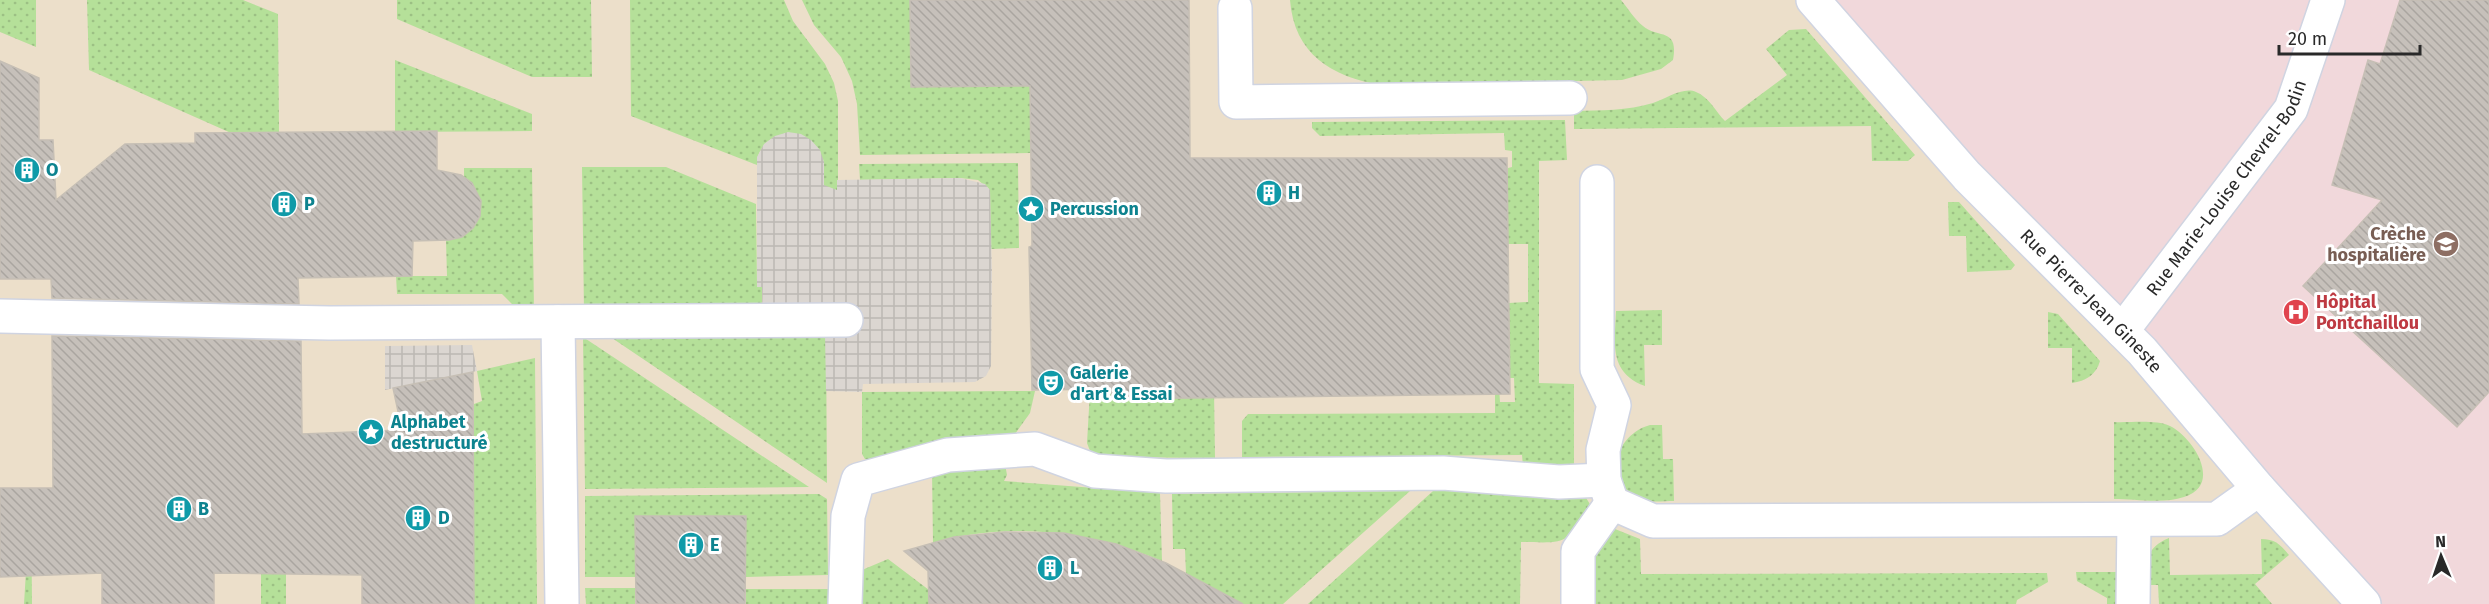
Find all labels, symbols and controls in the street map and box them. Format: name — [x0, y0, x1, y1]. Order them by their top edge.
scale bar — [2279, 18, 2420, 56]
text: 20 m — [2288, 28, 2327, 50]
street label: Rue Marie-Louise Chevrel-Bodin — [2142, 77, 2311, 300]
building icon: O — [12, 155, 42, 185]
place label: O — [46, 159, 58, 181]
building icon: H — [1254, 178, 1284, 208]
place label: H — [1288, 182, 1300, 204]
building icon: P — [269, 189, 299, 219]
place label: P — [304, 193, 315, 215]
place icon: Percussion — [1016, 194, 1046, 224]
place label: Percussion — [1050, 198, 1139, 220]
place label: Crèche hospitalière — [2327, 223, 2426, 266]
street label: Rue Pierre-Jean Gineste — [2015, 224, 2167, 377]
school or university icon: Crèche hospitalière — [2431, 229, 2461, 259]
place label: Hôpital Pontchaillou — [2316, 291, 2419, 334]
hospital icon: Hôpital Pontchaillou — [2281, 297, 2311, 327]
place label: Galerie d'art & Essai — [1070, 362, 1172, 405]
theatre icon: Galerie d'art & Essai — [1036, 368, 1066, 398]
place label: Alphabet destructuré — [390, 411, 487, 454]
place icon: Alphabet destructuré — [356, 417, 386, 447]
building icon: B — [164, 494, 194, 524]
place label: B — [198, 498, 209, 520]
building icon: D — [403, 503, 433, 533]
place label: D — [438, 507, 450, 529]
north arrow — [2411, 526, 2471, 586]
building icon: E — [676, 530, 706, 560]
text: N — [2435, 532, 2446, 551]
place label: E — [710, 534, 719, 556]
building icon: L — [1035, 553, 1065, 583]
place label: L — [1070, 557, 1079, 579]

